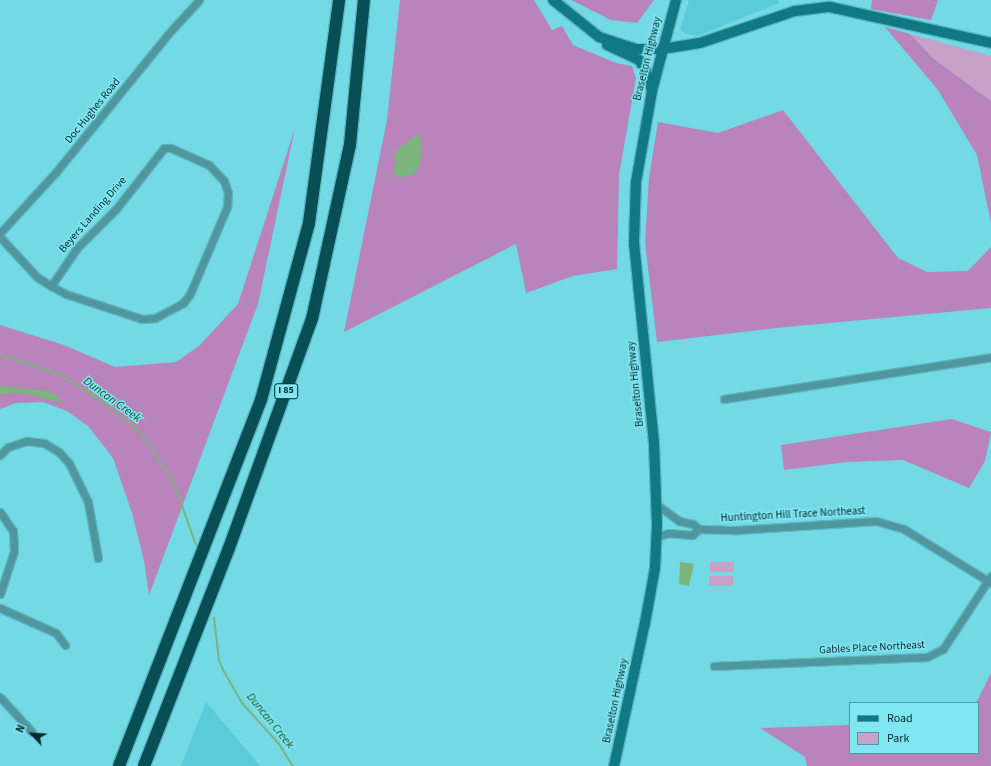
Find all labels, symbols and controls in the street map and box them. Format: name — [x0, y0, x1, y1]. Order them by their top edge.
street label: Braselton Highway — [631, 16, 665, 102]
street label: Doc Hughes Road — [63, 76, 123, 146]
street label: Beyers Landing Drive — [56, 174, 130, 256]
street label: Braselton Highway — [625, 341, 647, 427]
water label: Duncan Creek — [80, 374, 144, 426]
road number: I 85 — [274, 383, 298, 399]
street label: Huntington Hill Trace Northeast — [720, 505, 866, 525]
street label: Gables Place Northeast — [819, 639, 925, 657]
street label: Braselton Highway — [601, 658, 631, 744]
water label: Duncan Creek — [243, 690, 297, 752]
legend — [849, 702, 979, 754]
text: Road — [887, 710, 913, 727]
north arrow — [12, 714, 52, 754]
text: N — [12, 722, 29, 735]
text: Park — [887, 730, 909, 747]

